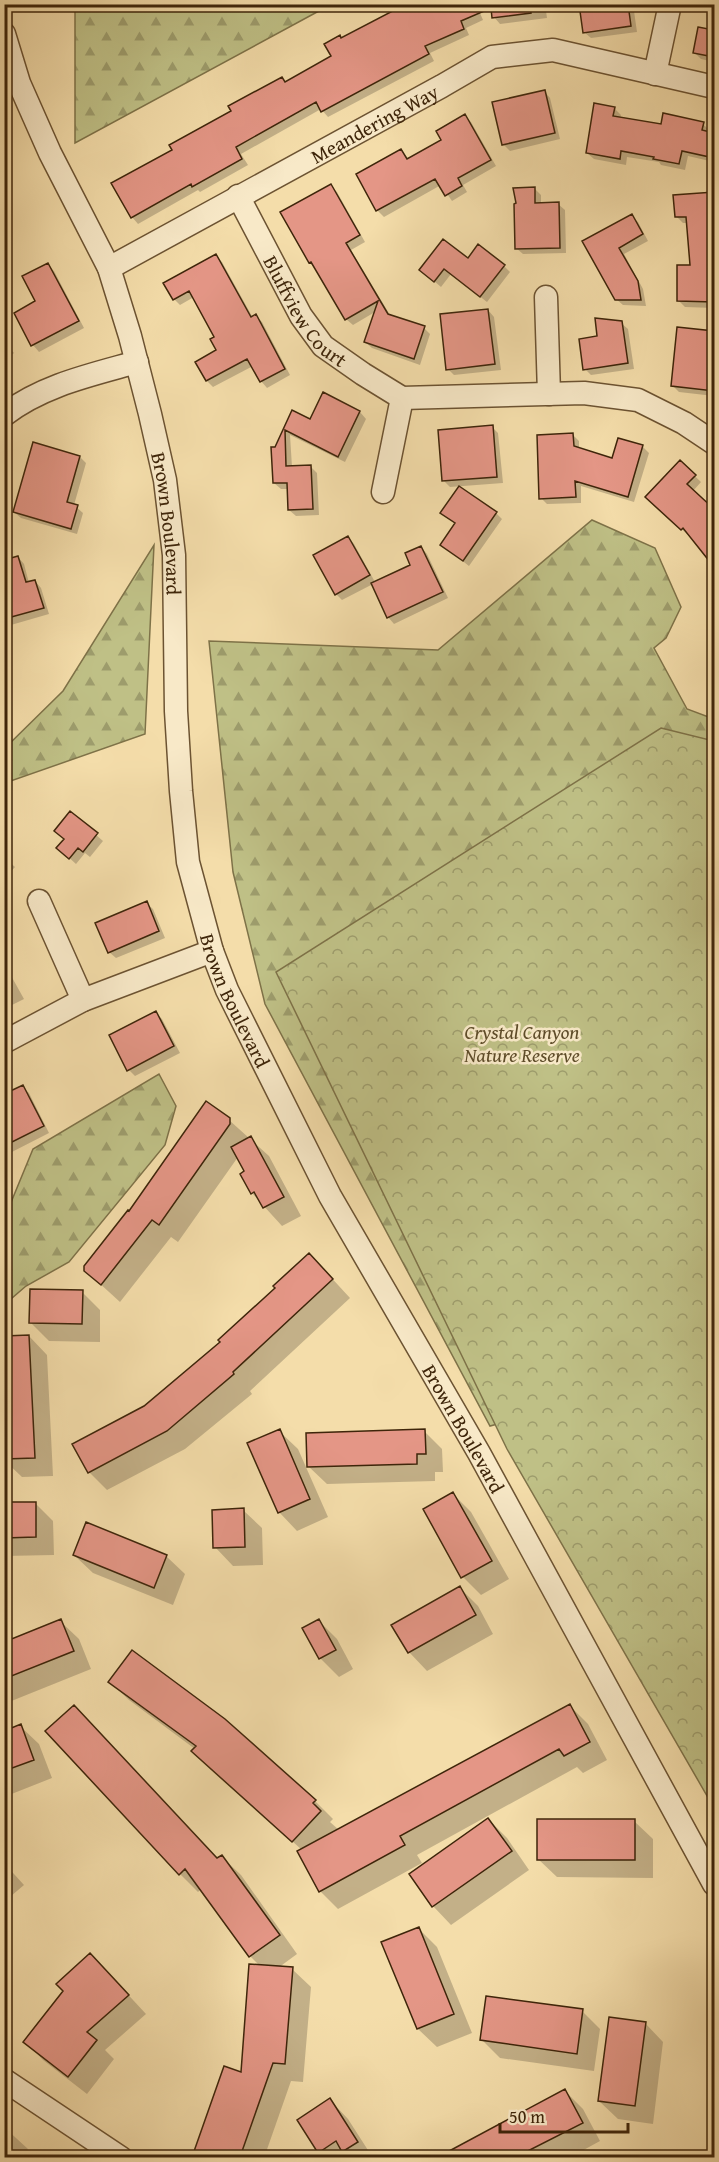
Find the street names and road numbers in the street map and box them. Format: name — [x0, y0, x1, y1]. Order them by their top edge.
street label: Meandering Way — [305, 76, 443, 170]
street label: Bluffview Court — [257, 250, 353, 373]
street label: Brown Boulevard — [145, 449, 189, 596]
street label: Brown Boulevard — [193, 930, 278, 1072]
street label: Brown Boulevard — [416, 1358, 513, 1498]

